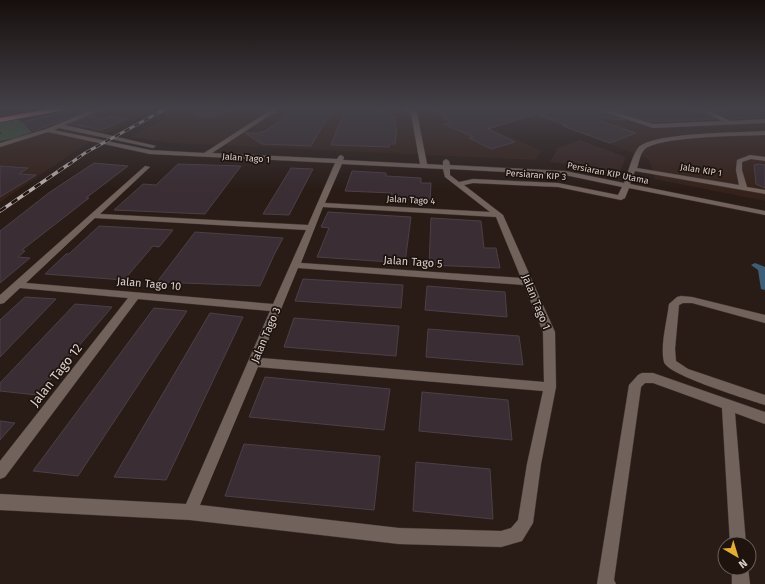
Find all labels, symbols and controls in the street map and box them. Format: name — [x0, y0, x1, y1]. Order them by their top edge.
street label: Jalan Tago 1 — [222, 151, 270, 165]
street label: Persiaran KIP Utama — [566, 160, 650, 186]
street label: Jalan KIP 1 — [679, 162, 723, 178]
street label: Persiaran KIP 3 — [505, 168, 567, 182]
street label: Jalan Tago 4 — [386, 194, 436, 206]
street label: Jalan Tago 5 — [383, 253, 443, 271]
street label: Jalan Tago 1 — [519, 272, 553, 332]
street label: Jalan Tago 10 — [116, 275, 182, 293]
street label: Jalan Tago 3 — [248, 305, 284, 365]
street label: Jalan Tago 12 — [27, 341, 85, 409]
north arrow — [717, 536, 757, 576]
text: N — [736, 556, 750, 571]

